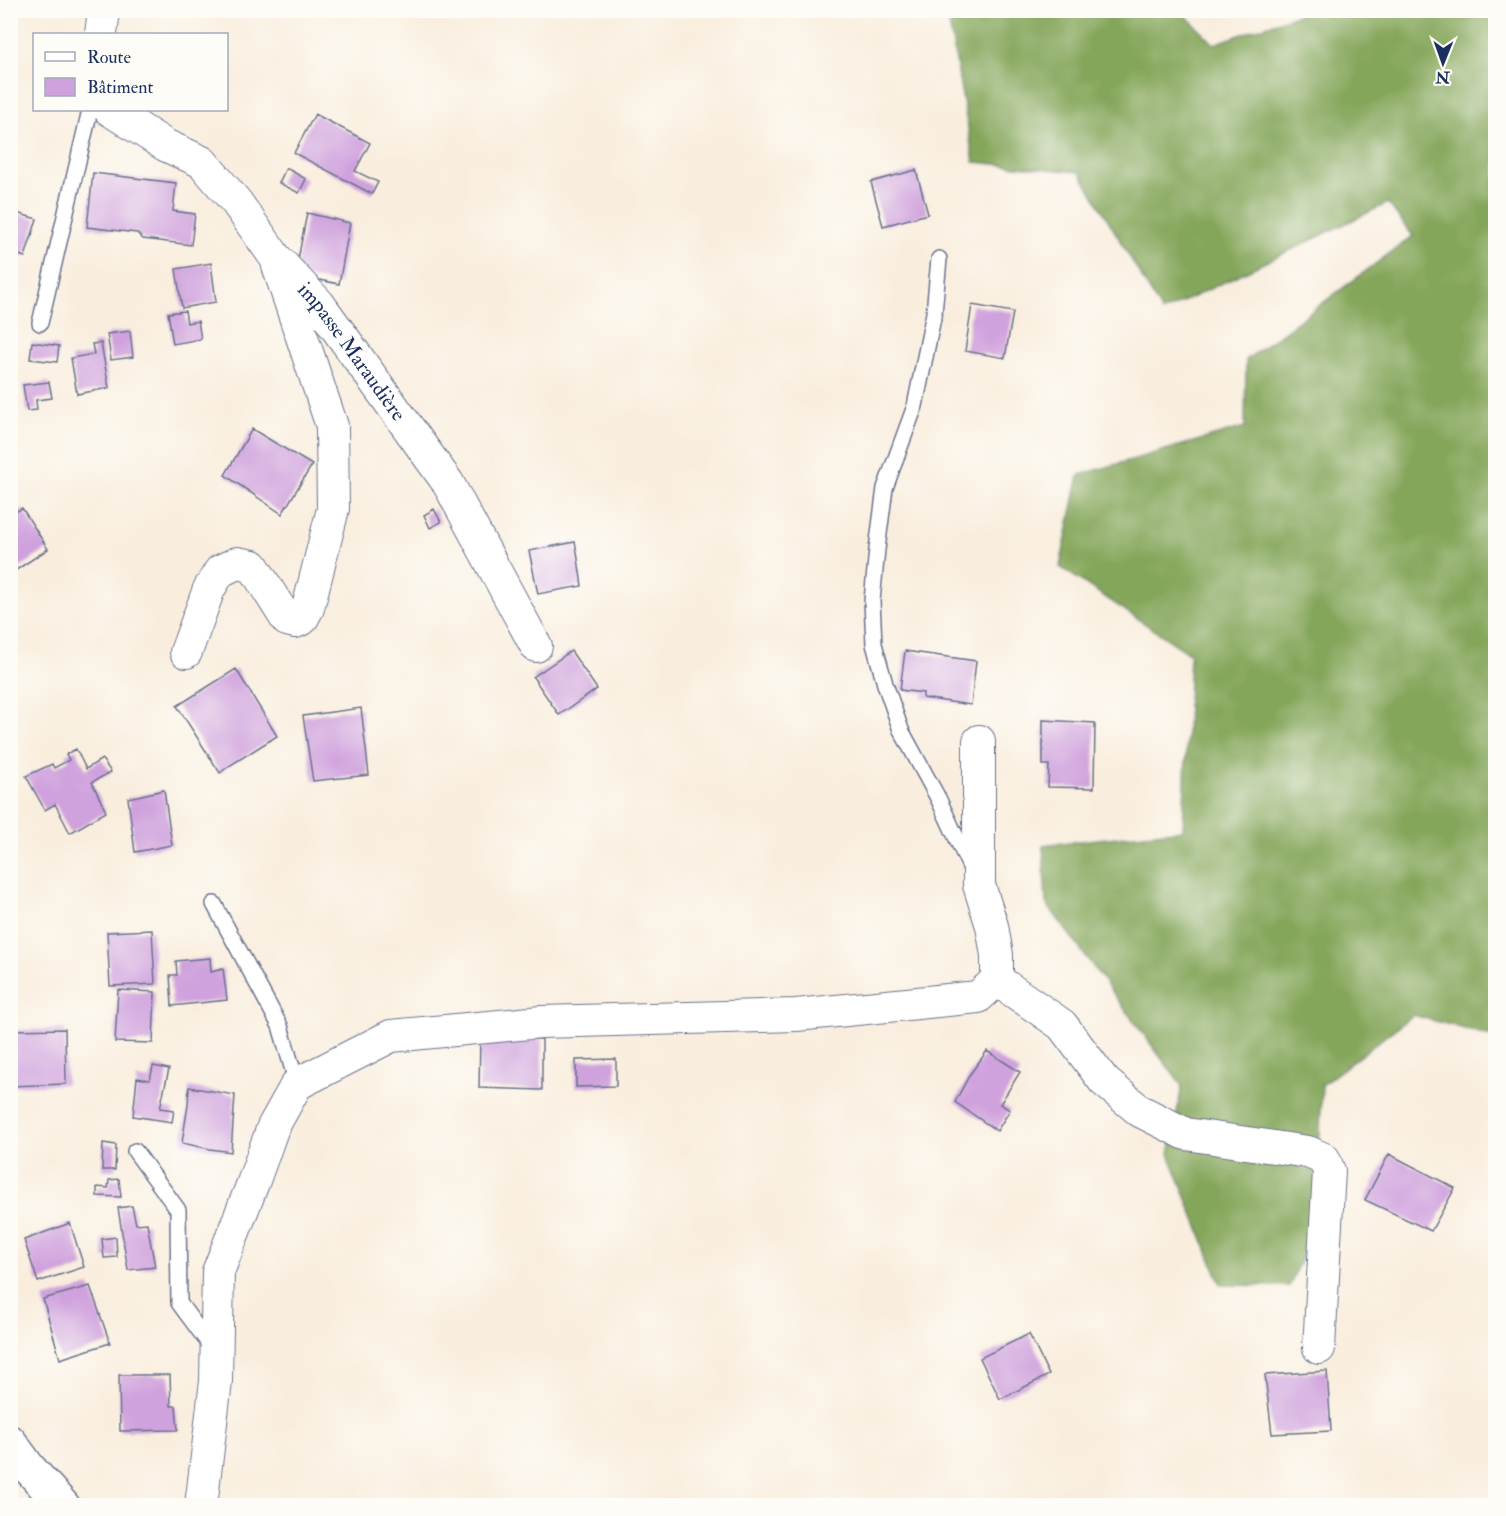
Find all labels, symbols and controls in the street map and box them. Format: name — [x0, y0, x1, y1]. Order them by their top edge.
legend — [33, 33, 228, 111]
north arrow — [1413, 33, 1473, 93]
text: Route — [87, 46, 131, 69]
text: N — [1435, 67, 1451, 87]
text: Bâtiment — [87, 76, 153, 99]
street label: impasse Maraudière — [292, 277, 412, 427]

